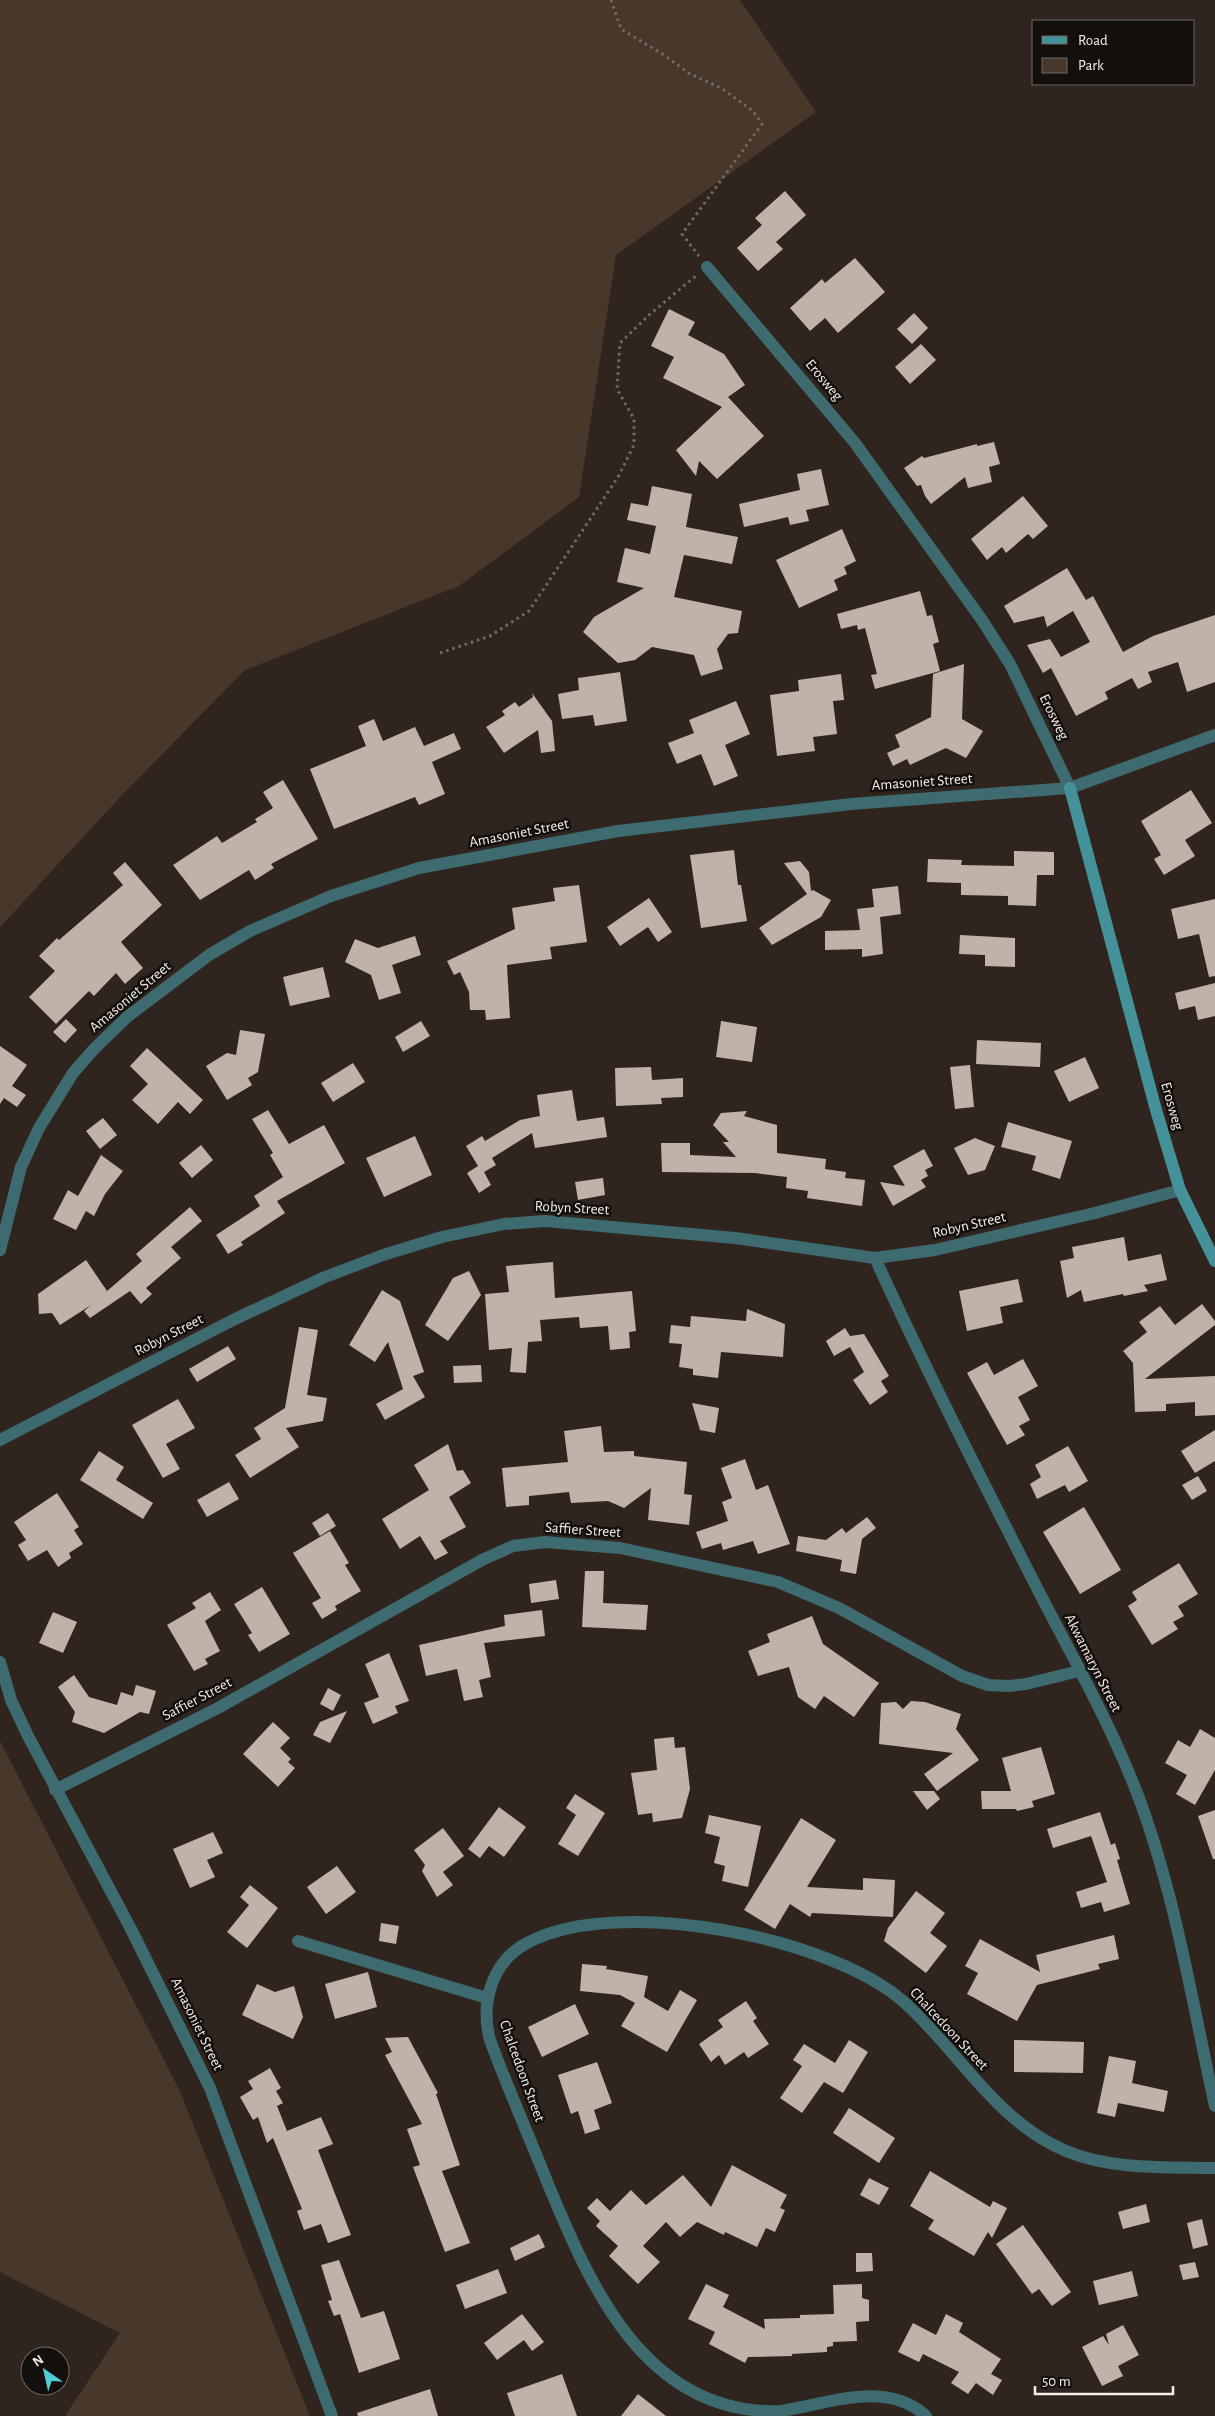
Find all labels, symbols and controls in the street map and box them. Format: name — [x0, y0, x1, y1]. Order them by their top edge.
legend — [1032, 20, 1195, 85]
text: Road — [1078, 33, 1108, 48]
text: Park — [1078, 58, 1104, 73]
street label: Erosweg — [803, 356, 846, 404]
street label: Erosweg — [1037, 692, 1072, 743]
street label: Amasoniet Street — [871, 771, 973, 793]
street label: Amasoniet Street — [468, 816, 570, 850]
street label: Amasoniet Street — [86, 959, 174, 1035]
street label: Erosweg — [1158, 1080, 1186, 1132]
street label: Robyn Street — [534, 1199, 610, 1217]
street label: Robyn Street — [931, 1209, 1007, 1241]
street label: Robyn Street — [132, 1311, 206, 1359]
street label: Saffier Street — [545, 1520, 622, 1540]
street label: Akwamaryn Street — [1062, 1612, 1124, 1715]
street label: Saffier Street — [160, 1674, 234, 1723]
street label: Amasoniet Street — [168, 1975, 226, 2073]
street label: Chalcedoon Street — [907, 1985, 991, 2073]
street label: Chalcedoon Street — [497, 2018, 547, 2124]
north arrow — [20, 2346, 70, 2396]
text: N — [30, 2353, 46, 2370]
scale bar — [1035, 2364, 1172, 2396]
text: 50 m — [1042, 2374, 1071, 2389]

